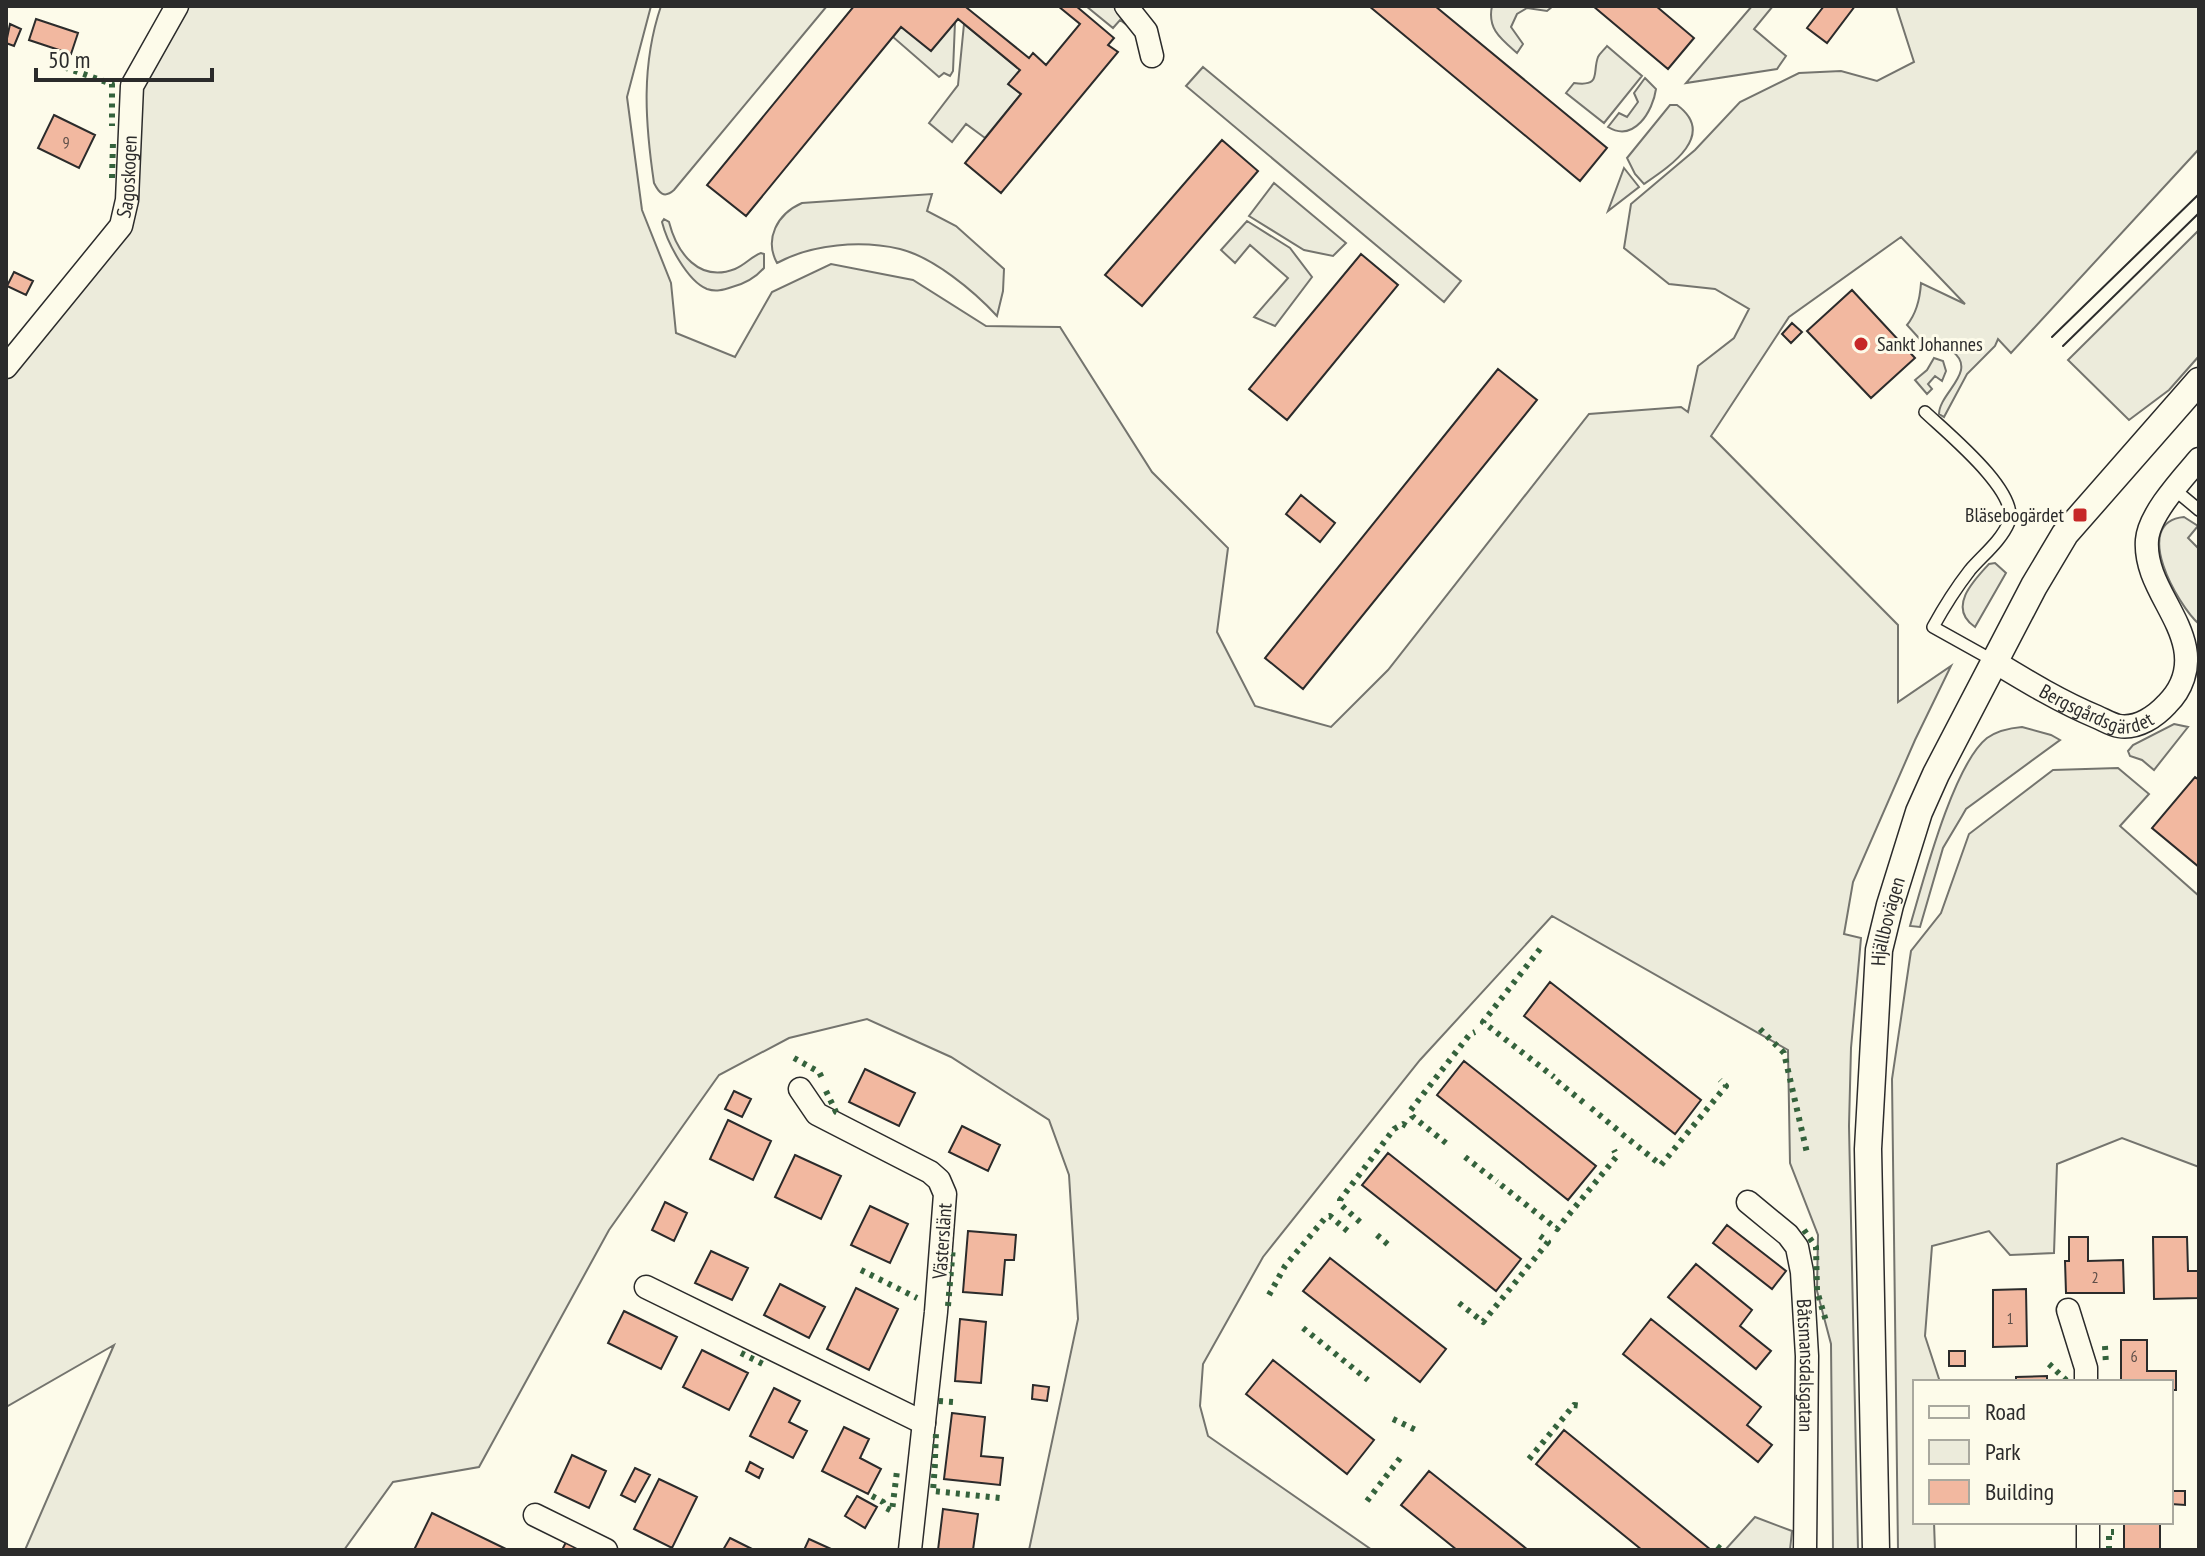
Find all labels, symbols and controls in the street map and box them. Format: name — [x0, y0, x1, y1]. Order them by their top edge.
scale bar — [36, 32, 212, 82]
text: 50 m — [48, 44, 90, 75]
house number: 9 — [62, 132, 70, 152]
street label: Sagoskogen — [110, 135, 143, 220]
place label: Sankt Johannes — [1877, 331, 1983, 357]
marker: Sankt Johannes — [1852, 335, 1870, 353]
place label: Bläsebogärdet — [1965, 502, 2064, 528]
marker: Bläsebogärdet — [2071, 506, 2089, 524]
street label: Bergsgårdsgärdet — [2035, 678, 2159, 740]
street label: Hjällbovägen — [1865, 874, 1911, 967]
street label: Västerslänt — [926, 1202, 958, 1281]
house number: 2 — [2091, 1267, 2099, 1287]
street label: Båtsmansdalsgatan — [1791, 1298, 1820, 1432]
house number: 1 — [2006, 1308, 2014, 1328]
house number: 6 — [2130, 1346, 2138, 1366]
legend — [1913, 1380, 2173, 1524]
text: Road — [1985, 1396, 2026, 1427]
text: Park — [1985, 1436, 2021, 1467]
text: Building — [1985, 1476, 2054, 1507]

